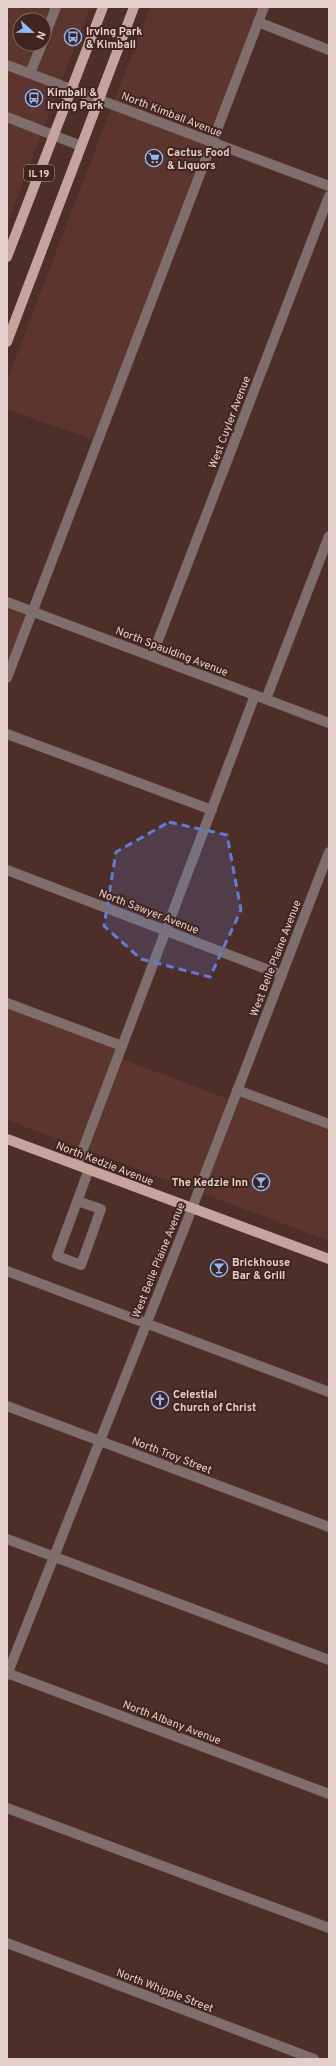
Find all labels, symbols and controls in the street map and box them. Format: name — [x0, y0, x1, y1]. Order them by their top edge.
north arrow — [12, 12, 52, 52]
place label: Irving Park & Kimball — [86, 25, 142, 52]
bus stop icon: Irving Park & Kimball — [63, 27, 83, 47]
text: N — [32, 29, 48, 42]
place label: Kimball & Irving Park — [47, 86, 103, 113]
bus stop icon: Kimball & Irving Park — [24, 88, 44, 108]
street label: North Kimball Avenue — [119, 89, 224, 141]
place label: Cactus Food & Liquors — [167, 146, 230, 173]
supermarket icon: Cactus Food & Liquors — [144, 148, 164, 168]
road number: IL 19 — [24, 165, 54, 181]
street label: West Cuyler Avenue — [206, 374, 254, 471]
street label: North Spaulding Avenue — [113, 624, 230, 680]
street label: North Sawyer Avenue — [97, 886, 201, 938]
street label: West Belle Plaine Avenue — [247, 898, 305, 1019]
street label: North Kedzie Avenue — [54, 1139, 156, 1189]
bar icon: The Kedzie Inn — [251, 1172, 271, 1192]
place label: The Kedzie Inn — [172, 1176, 248, 1190]
street label: West Belle Plaine Avenue — [129, 1200, 189, 1320]
place label: Brickhouse Bar & Grill — [232, 1256, 290, 1283]
bar icon: Brickhouse Bar & Grill — [209, 1258, 229, 1278]
place label: Celestial Church of Christ — [173, 1388, 256, 1415]
church icon: Celestial Church of Christ — [150, 1390, 170, 1410]
street label: North Troy Street — [130, 1434, 214, 1478]
street label: North Albany Avenue — [121, 1698, 223, 1748]
street label: North Whipple Street — [114, 1966, 215, 2016]

